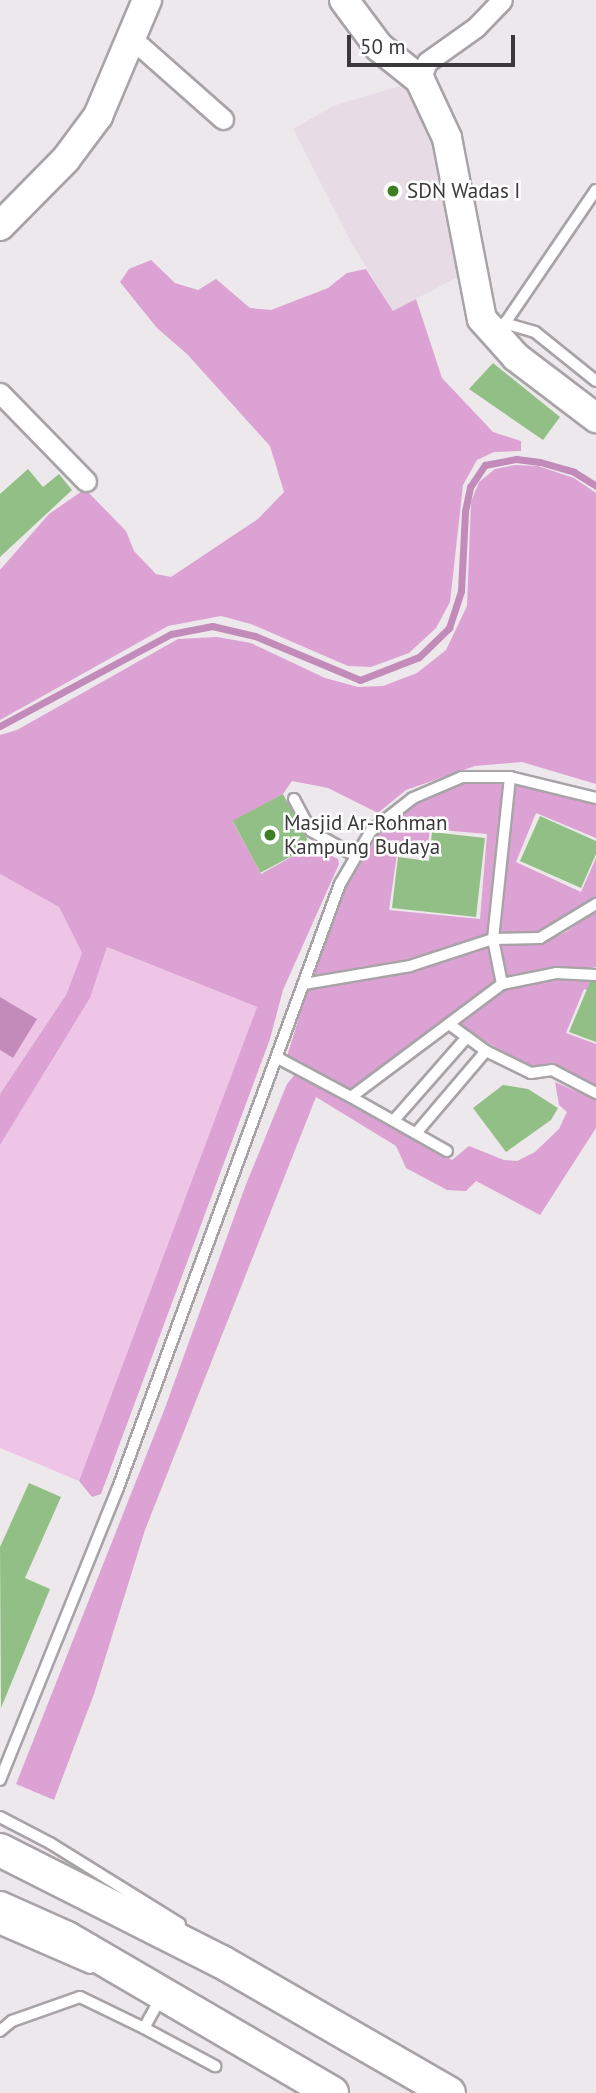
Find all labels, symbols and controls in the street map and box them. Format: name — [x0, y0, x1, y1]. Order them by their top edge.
scale bar — [351, 21, 519, 65]
text: 50 m — [360, 33, 406, 60]
place label: SDN Wadas I — [407, 178, 521, 204]
marker: SDN Wadas I — [385, 183, 401, 199]
place label: Masjid Ar-Rohman Kampung Budaya — [284, 810, 448, 860]
marker: Masjid Ar-Rohman Kampung Budaya — [262, 827, 278, 843]

